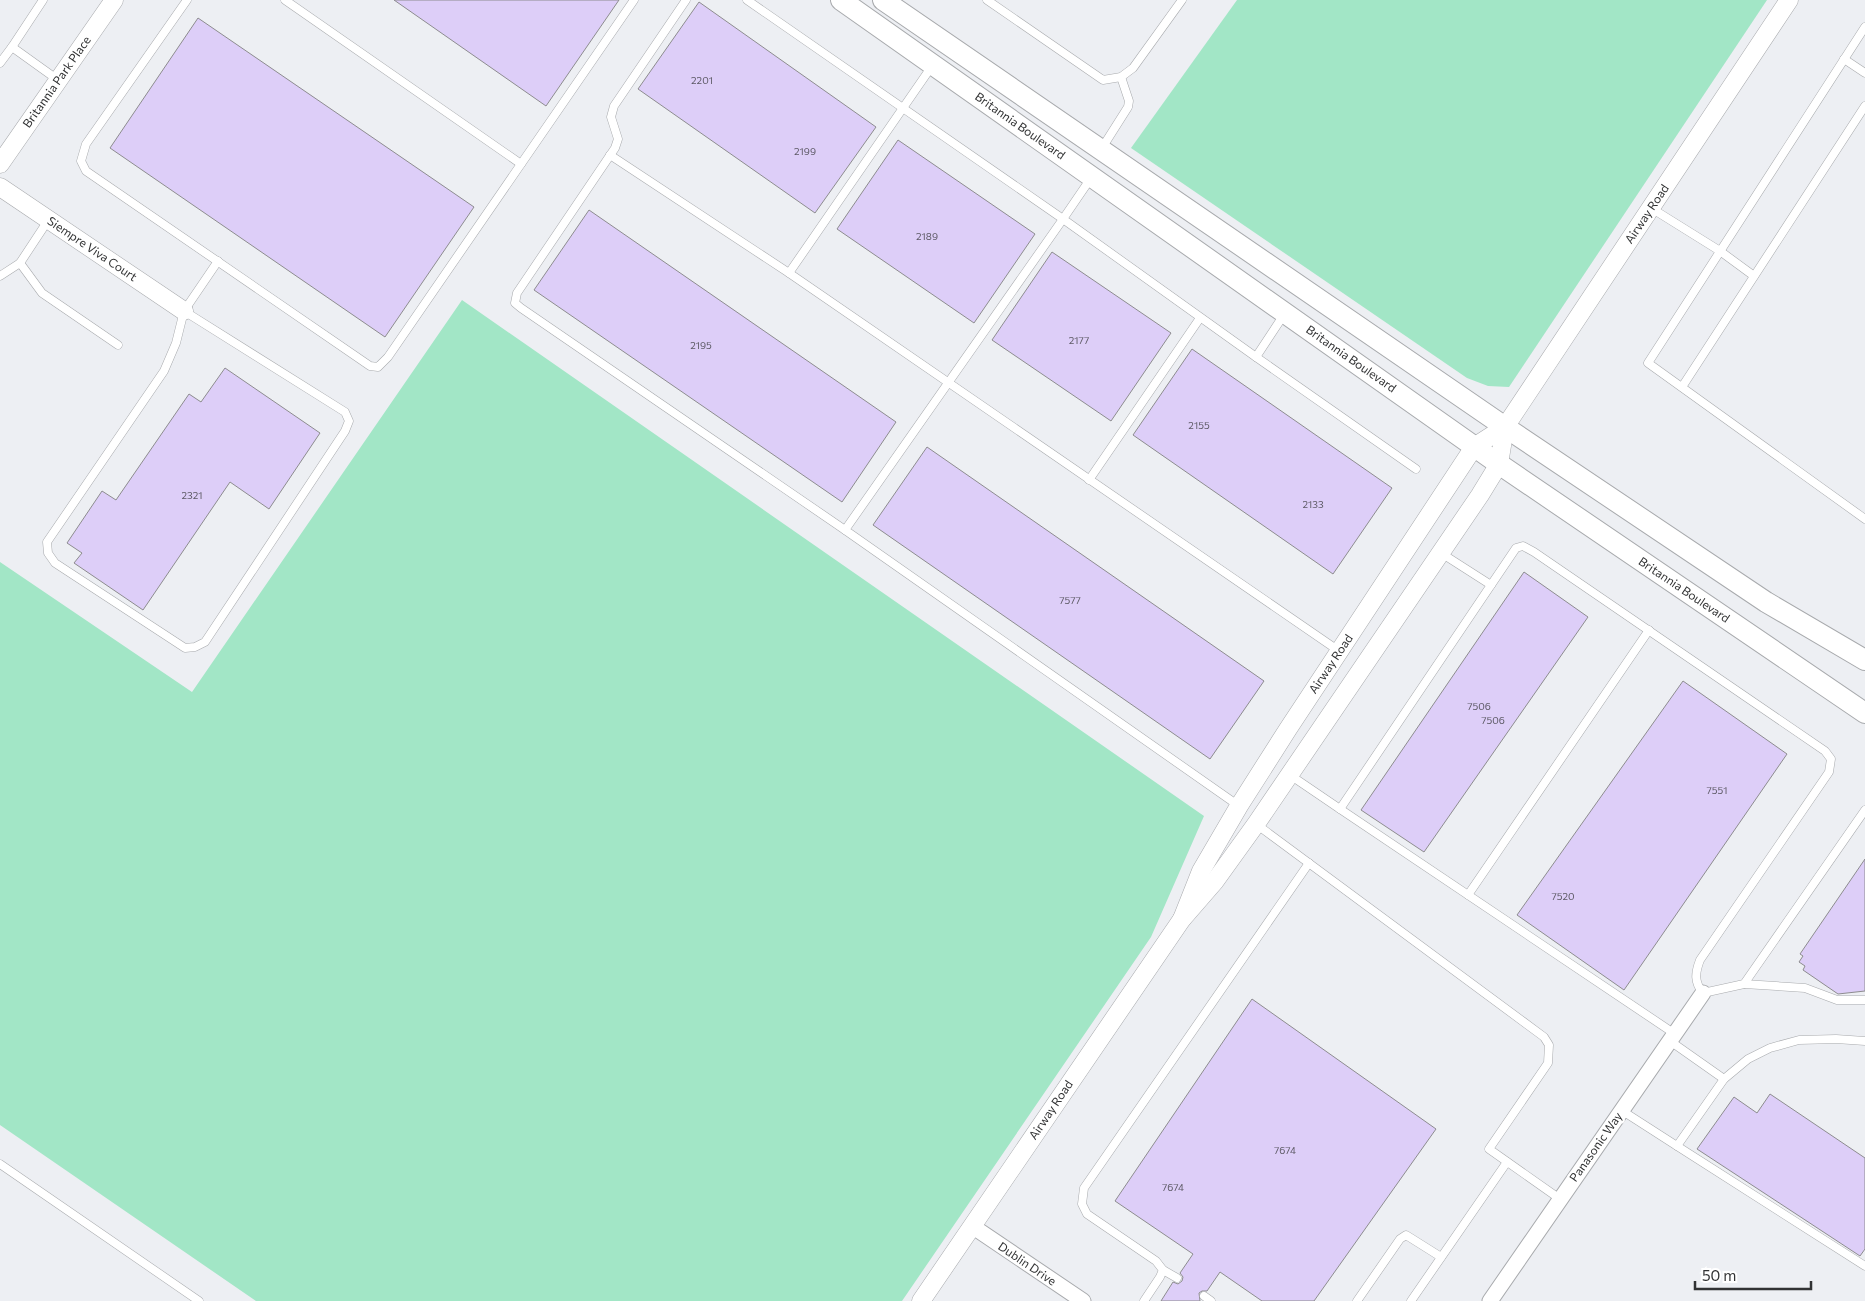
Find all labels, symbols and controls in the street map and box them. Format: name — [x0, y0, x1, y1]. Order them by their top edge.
street label: Britannia Park Place — [19, 33, 93, 130]
house number: 2201 — [691, 74, 713, 86]
street label: Britannia Boulevard — [973, 89, 1068, 162]
house number: 2199 — [794, 145, 816, 157]
street label: Airway Road — [1621, 181, 1671, 246]
street label: Siempre Viva Court — [45, 213, 140, 283]
house number: 2189 — [916, 230, 938, 242]
street label: Britannia Boulevard — [1304, 322, 1399, 395]
house number: 2177 — [1069, 334, 1089, 346]
house number: 2195 — [690, 339, 712, 351]
house number: 2155 — [1188, 419, 1210, 431]
house number: 2321 — [181, 489, 203, 501]
house number: 2133 — [1302, 498, 1324, 510]
street label: Britannia Boulevard — [1636, 553, 1733, 625]
house number: 7577 — [1059, 594, 1081, 606]
street label: Airway Road — [1305, 631, 1355, 696]
house number: 7506 — [1467, 700, 1491, 712]
house number: 7506 — [1481, 714, 1505, 726]
house number: 7551 — [1706, 784, 1728, 796]
house number: 7520 — [1551, 890, 1575, 902]
street label: Airway Road — [1025, 1077, 1075, 1142]
street label: Panasonic Way — [1566, 1109, 1624, 1184]
house number: 7674 — [1274, 1144, 1296, 1156]
house number: 7674 — [1162, 1181, 1184, 1193]
street label: Dublin Drive — [996, 1239, 1059, 1288]
scale bar — [1695, 1258, 1811, 1290]
text: 50 m — [1702, 1266, 1736, 1284]

